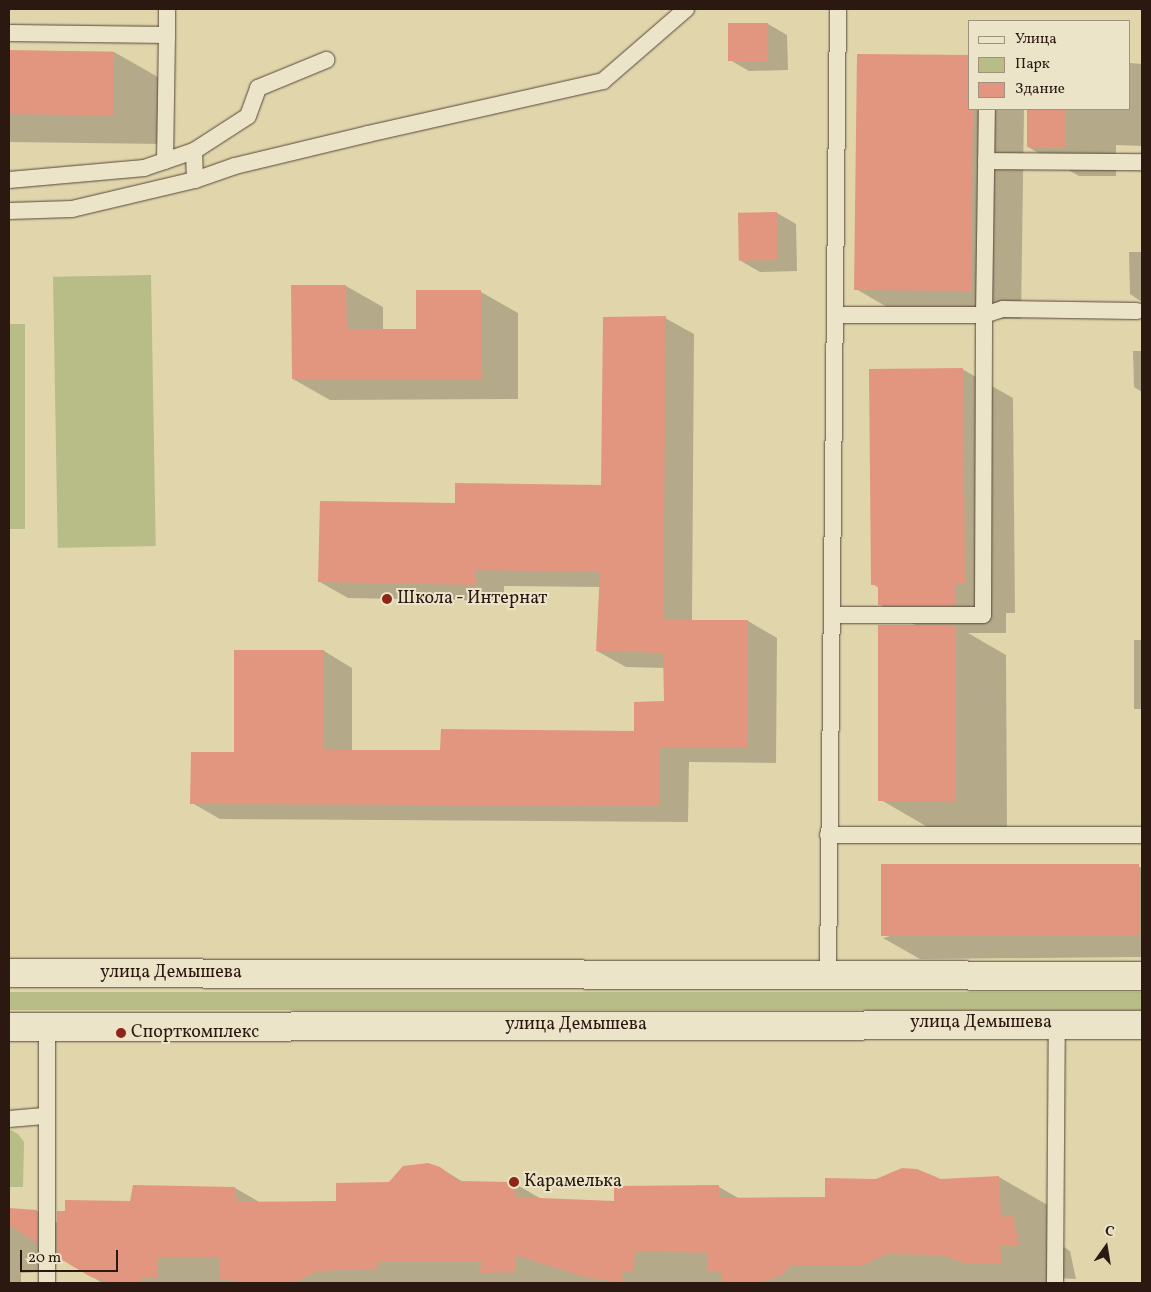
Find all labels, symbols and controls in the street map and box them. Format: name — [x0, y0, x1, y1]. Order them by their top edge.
legend — [968, 20, 1131, 110]
text: Улица — [1015, 29, 1057, 50]
text: Парк — [1015, 54, 1050, 75]
text: Здание — [1015, 79, 1065, 100]
place label: Школа - Интернат — [397, 588, 548, 610]
marker: Школа - Интернат — [381, 593, 393, 605]
street label: улица Демышева — [100, 962, 242, 984]
street label: улица Демышева — [910, 1012, 1052, 1034]
street label: улица Демышева — [505, 1014, 647, 1036]
place label: Спорткомплекс — [131, 1022, 259, 1044]
marker: Спорткомплекс — [115, 1027, 127, 1039]
place label: Карамелька — [524, 1171, 622, 1193]
marker: Карамелька — [508, 1176, 520, 1188]
north arrow — [1081, 1222, 1131, 1272]
text: С — [1103, 1222, 1116, 1242]
scale bar — [22, 1240, 120, 1272]
text: 20 m — [28, 1248, 61, 1269]

